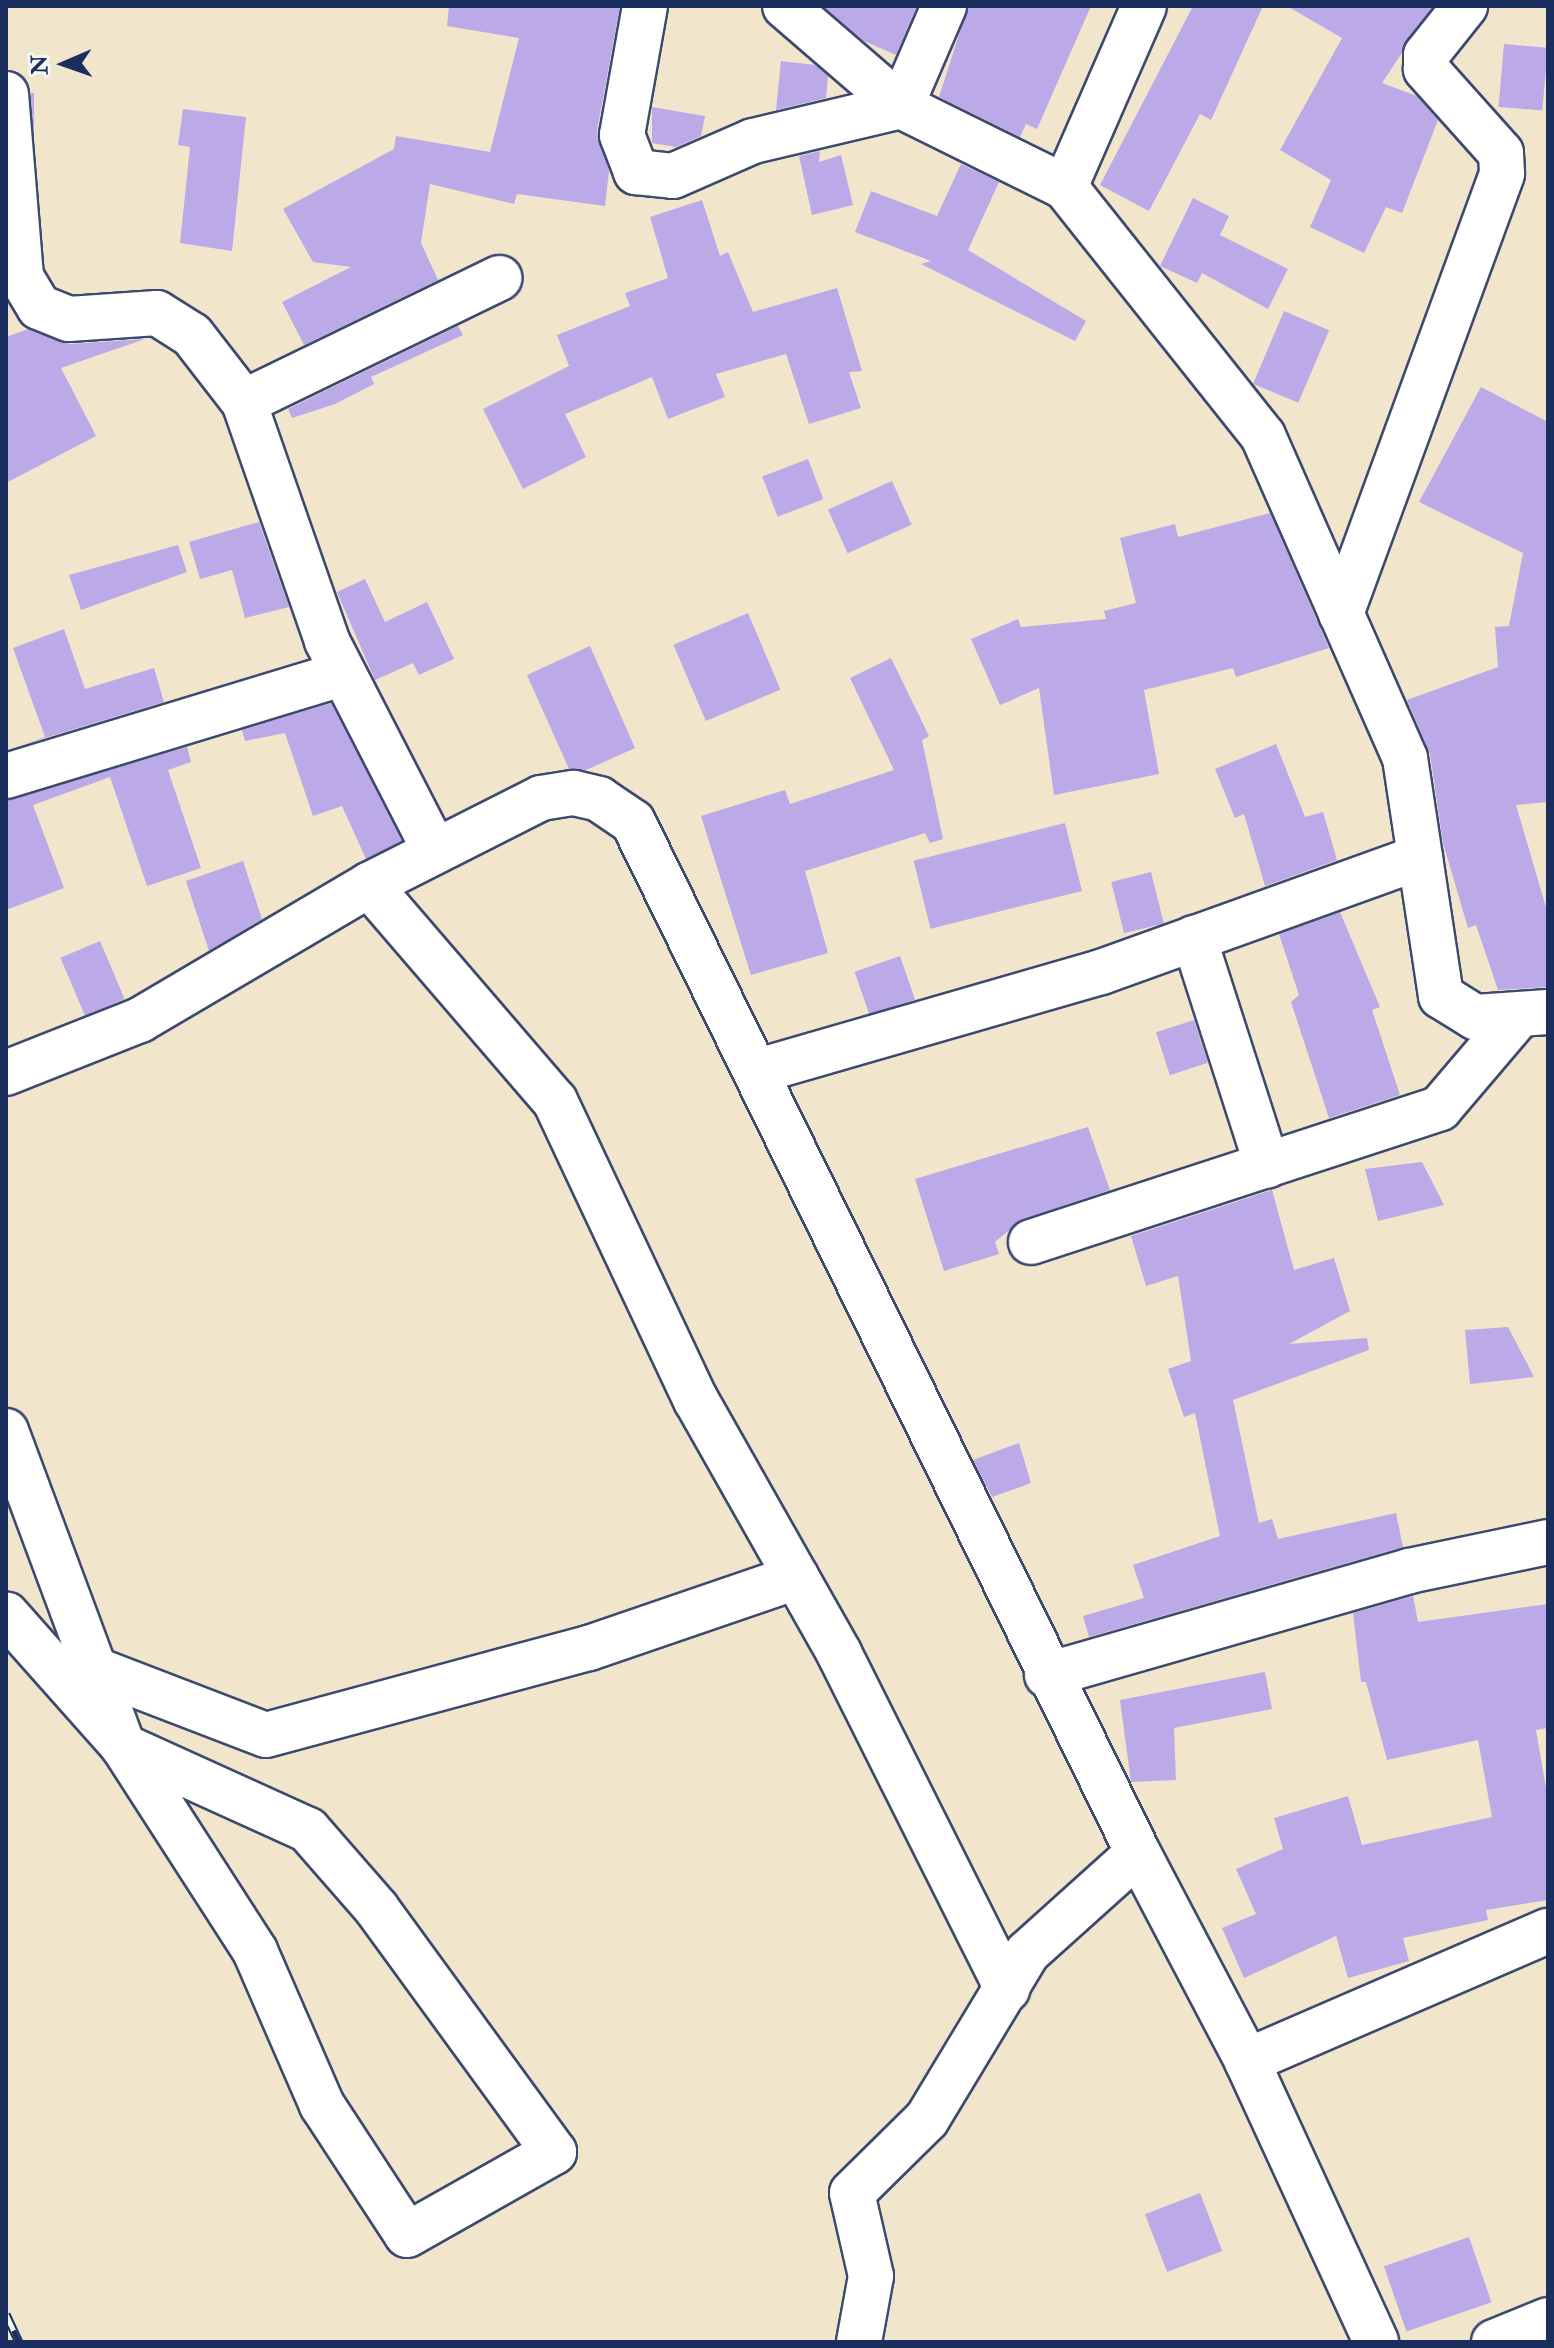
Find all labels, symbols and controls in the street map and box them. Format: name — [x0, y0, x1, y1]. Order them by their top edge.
north arrow — [24, 24, 104, 104]
text: N — [26, 55, 54, 75]

